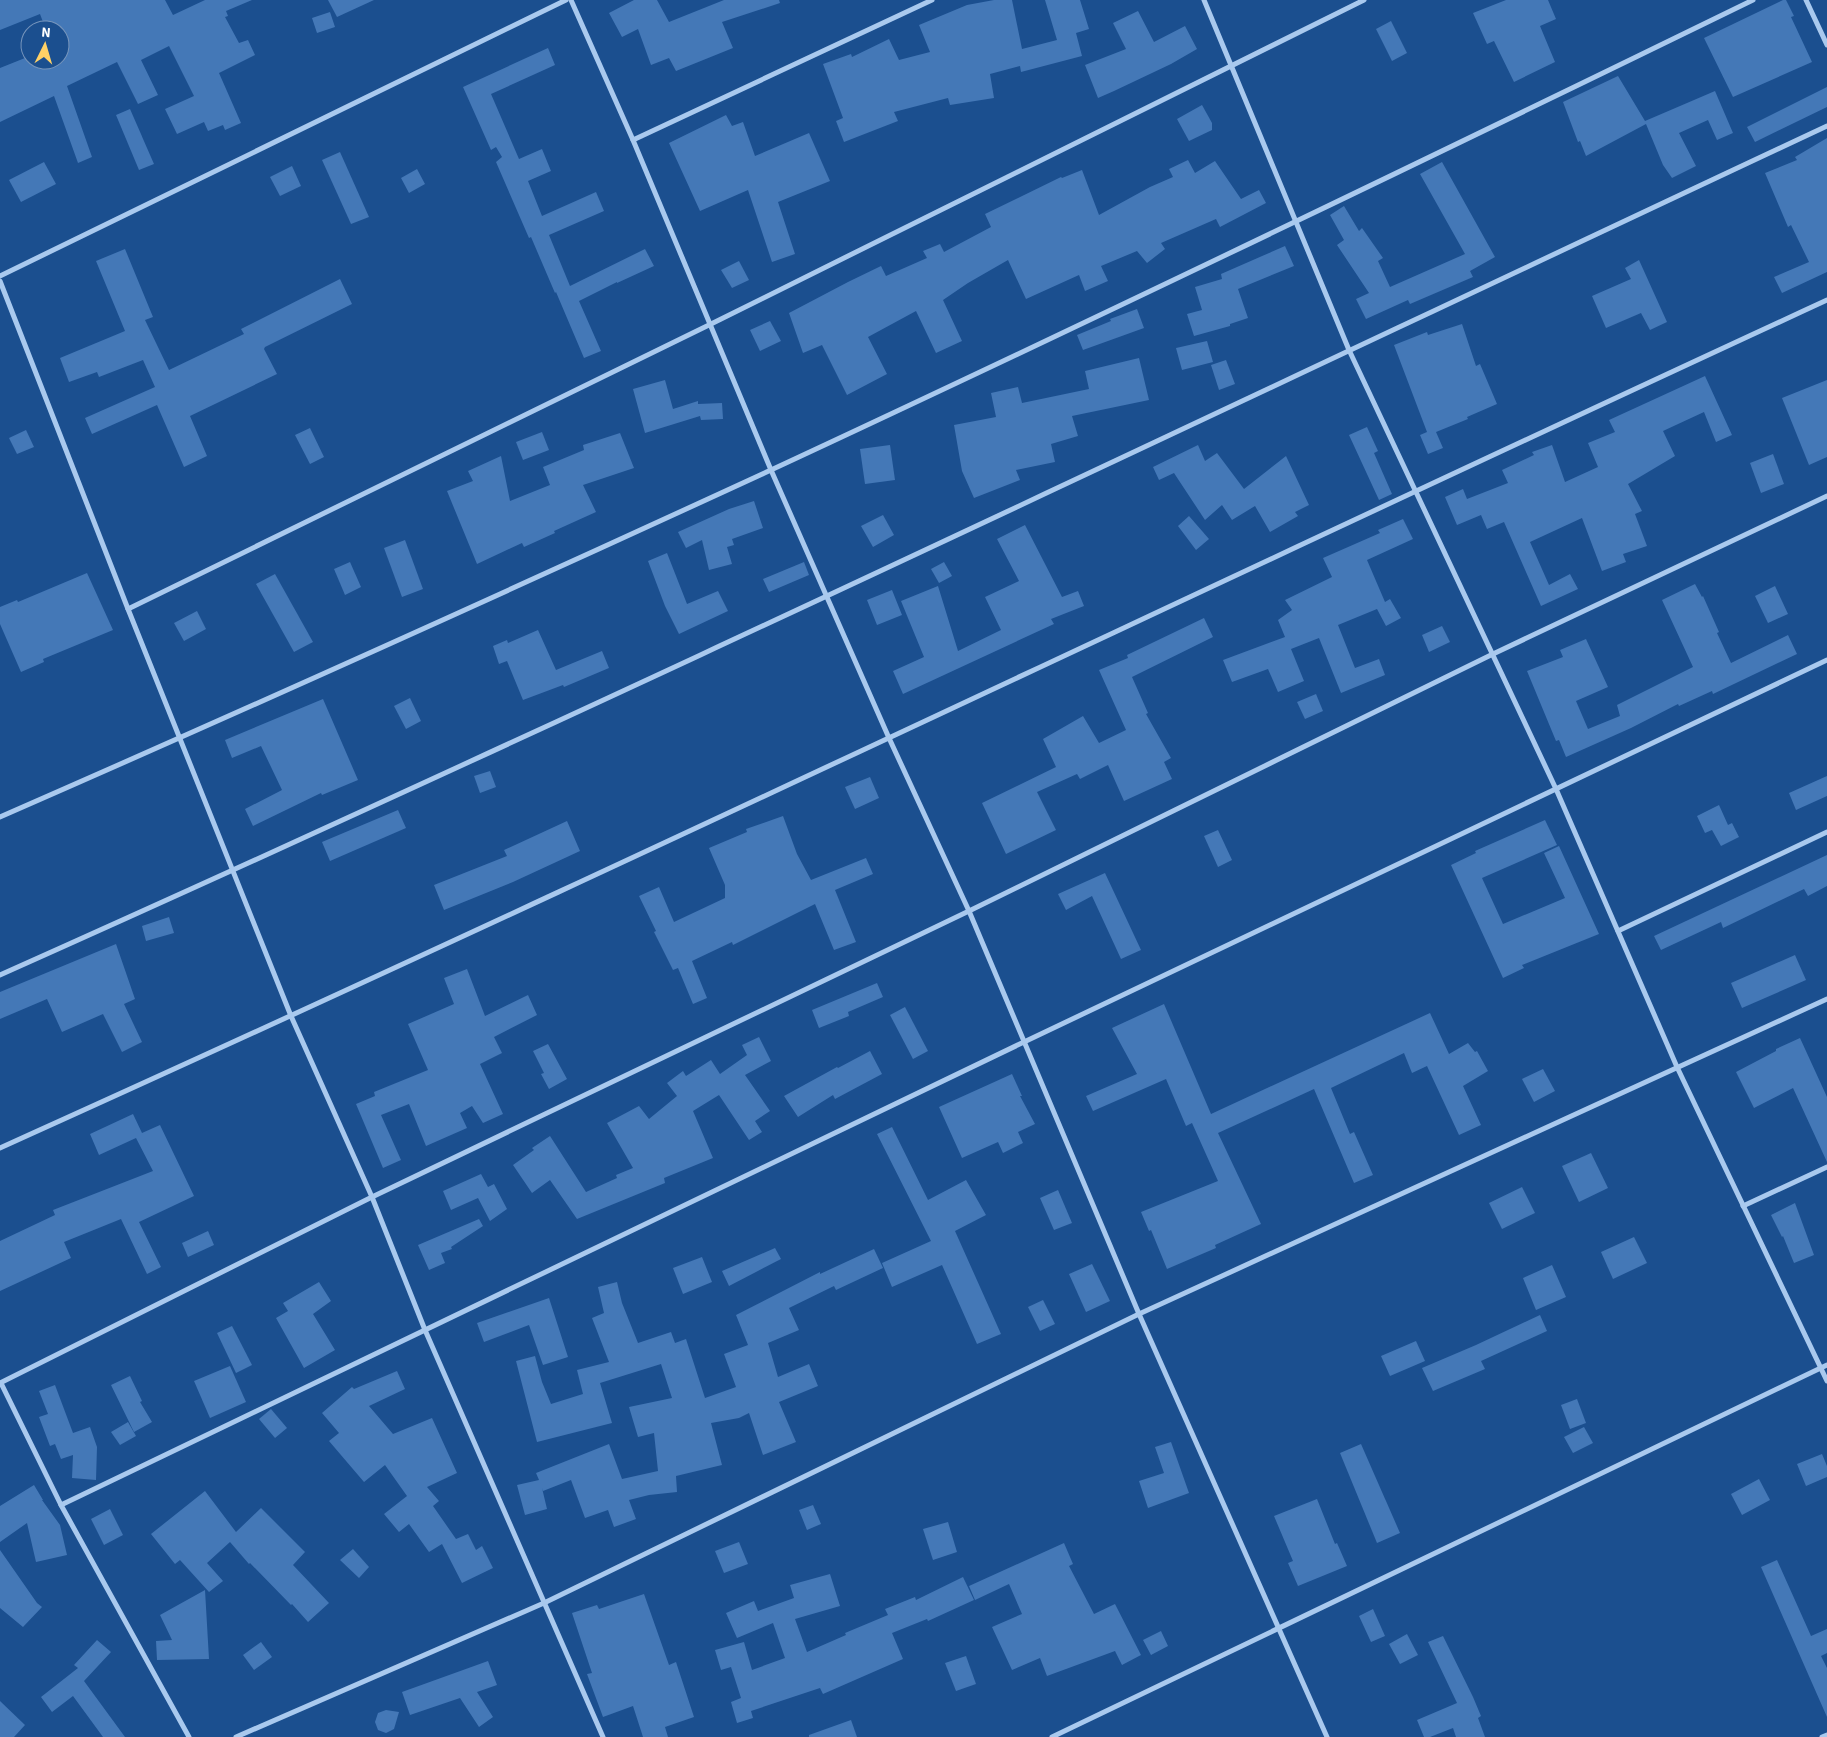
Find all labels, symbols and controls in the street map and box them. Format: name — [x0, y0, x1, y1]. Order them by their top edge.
north arrow — [20, 20, 70, 70]
text: N — [41, 23, 52, 43]

